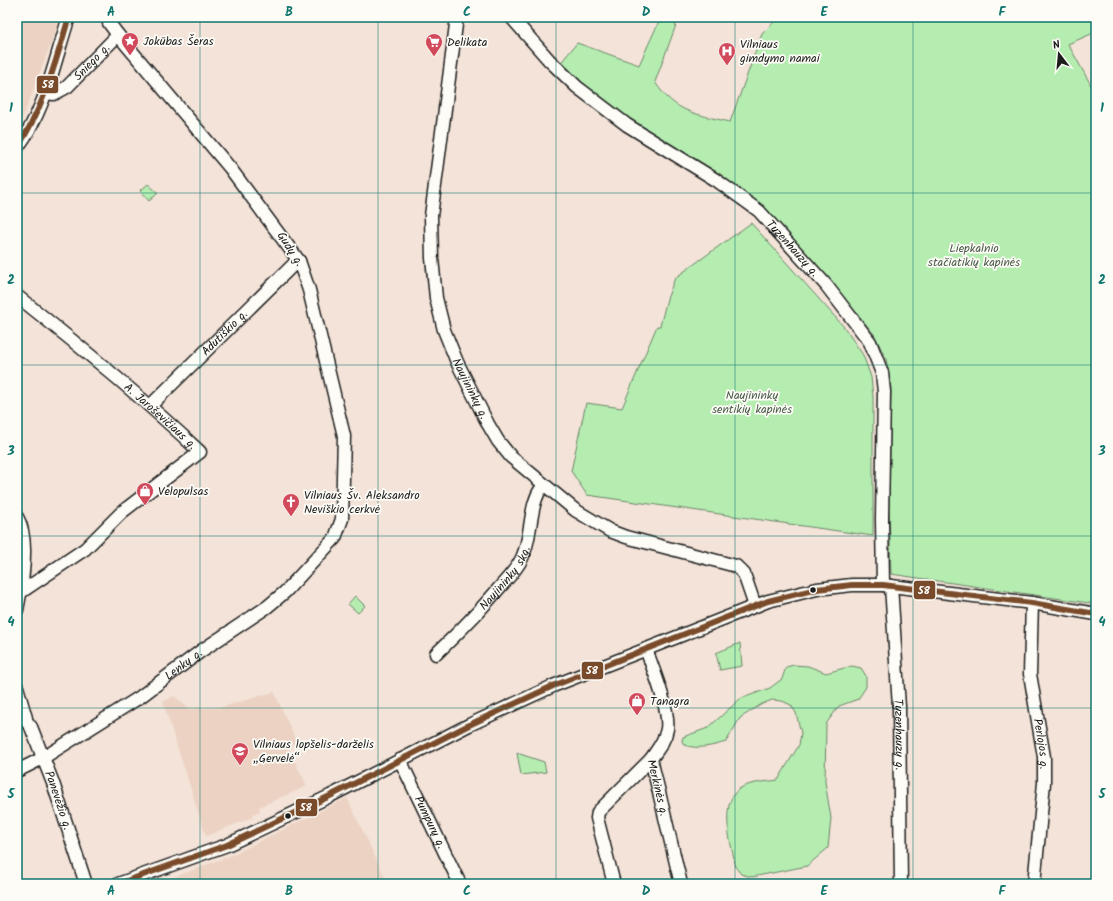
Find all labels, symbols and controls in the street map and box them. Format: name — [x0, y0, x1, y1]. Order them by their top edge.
text: A — [107, 2, 115, 23]
text: B — [285, 2, 293, 23]
text: C — [463, 2, 471, 23]
text: D — [642, 2, 651, 23]
text: E — [820, 2, 828, 23]
text: F — [998, 2, 1006, 23]
place icon: Jokūbas Šeras — [120, 31, 140, 56]
place label: Jokūbas Šeras — [143, 32, 214, 51]
supermarket icon: Delikata — [424, 32, 444, 57]
place label: Delikata — [447, 33, 488, 52]
north arrow — [1039, 34, 1079, 74]
place label: Vilniaus gimdymo namai — [739, 35, 821, 68]
text: N — [1051, 36, 1062, 55]
street label: Sniego g. — [69, 39, 114, 85]
hospital icon: Vilniaus gimdymo namai — [717, 41, 737, 66]
line badge: 58 — [36, 75, 59, 94]
text: 58 — [41, 76, 55, 94]
text: 1 — [9, 98, 13, 119]
text: 1 — [1100, 98, 1104, 119]
street label: Tyzenhauzų g. — [762, 215, 824, 281]
street label: Gudų g. — [272, 228, 308, 270]
park label: Liepkalnio stačiatikių kapinės — [928, 239, 1020, 272]
text: 2 — [7, 270, 15, 291]
text: 2 — [1098, 270, 1106, 291]
street label: Adutiškio g. — [197, 305, 252, 360]
street label: Naujininkų g. — [447, 355, 494, 422]
street label: A. Jaroševičiaus g. — [120, 378, 201, 454]
park label: Naujininkų sentikių kapinės — [712, 386, 792, 419]
text: 3 — [6, 441, 15, 462]
text: 3 — [1097, 441, 1106, 462]
shop icon: Velopulsas — [135, 481, 155, 506]
place label: Velopulsas — [158, 482, 208, 501]
place label: Vilniaus Šv. Aleksandro Neviškio cerkvė — [304, 486, 420, 519]
church icon: Vilniaus Šv. Aleksandro Neviškio cerkvė — [281, 492, 301, 517]
street label: Naujininkų skg. — [474, 544, 535, 615]
line badge: 58 — [913, 580, 936, 600]
text: 58 — [917, 582, 931, 600]
unlabelled marker — [808, 585, 818, 595]
text: 4 — [7, 612, 15, 633]
text: 4 — [1098, 612, 1106, 633]
street label: Lenkų g. — [160, 644, 206, 685]
line badge: 58 — [581, 661, 604, 680]
text: 58 — [585, 662, 599, 680]
shop icon: Tanagra — [627, 691, 647, 716]
place label: Tanagra — [650, 692, 690, 711]
street label: Tyzenhauzų g. — [889, 698, 909, 771]
street label: Perlojos g. — [1028, 717, 1054, 770]
place label: Vilniaus lopšelis-darželis „Gervelė“ — [253, 735, 374, 768]
school or university icon: Vilniaus lopšelis-darželis „Gervelė“ — [230, 741, 250, 766]
street label: Merkinės g. — [642, 757, 674, 818]
street label: Panevėžio g. — [40, 768, 77, 832]
text: 5 — [7, 784, 16, 805]
text: 5 — [1098, 784, 1107, 805]
street label: Pumpurų g. — [409, 793, 451, 852]
line badge: 58 — [295, 798, 318, 817]
text: 58 — [299, 799, 313, 817]
unlabelled marker — [283, 811, 293, 821]
text: A — [107, 881, 115, 901]
text: B — [285, 881, 293, 901]
text: C — [463, 881, 471, 901]
text: D — [642, 881, 651, 901]
text: E — [820, 881, 828, 901]
text: F — [998, 881, 1006, 901]

